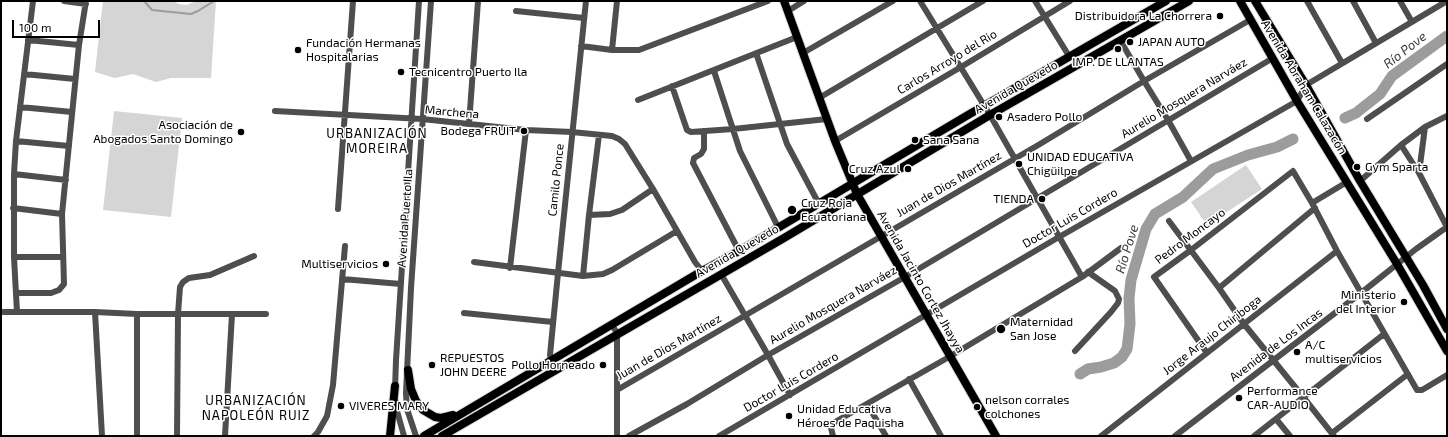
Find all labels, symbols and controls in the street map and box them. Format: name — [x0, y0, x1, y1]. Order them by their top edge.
place label: Distribuidora La Chorrera — [1075, 9, 1212, 23]
marker: Distribuidora La Chorrera — [1215, 11, 1225, 21]
scale bar — [14, 12, 102, 38]
street label: Avenida Abraham Calazacón — [1258, 17, 1350, 157]
text: 100 m — [19, 20, 51, 34]
street label: Carlos Arroyo del Rio — [895, 27, 999, 97]
water label: Río Pove — [1380, 28, 1430, 72]
place label: JAPAN AUTO — [1138, 35, 1205, 49]
place label: Fundación Hermanas Hospitalarias — [306, 36, 421, 64]
marker: JAPAN AUTO — [1125, 37, 1135, 47]
marker: IMP. DE LLANTAS — [1113, 44, 1123, 54]
marker: Fundación Hermanas Hospitalarias — [293, 45, 303, 55]
place label: IMP. DE LLANTAS — [1072, 55, 1164, 69]
street label: Aurelio Mosquera Narváez — [1118, 55, 1250, 141]
street label: Avenida Quevedo — [972, 57, 1060, 117]
place label: Tecnicentro Puerto Ila — [409, 65, 527, 79]
marker: Tecnicentro Puerto Ila — [396, 67, 406, 77]
street label: Marchena — [424, 102, 480, 122]
place label: Asadero Pollo — [1007, 110, 1082, 124]
marker: Asadero Pollo — [994, 112, 1004, 122]
place label: Asociación de Abogados Santo Domingo — [93, 118, 233, 146]
place label: Bodega FRUIT — [441, 124, 516, 138]
district label: URBANIZACIÓN MOREIRA — [326, 126, 428, 157]
marker: Bodega FRUIT — [519, 126, 529, 136]
marker: Asociación de Abogados Santo Domingo — [236, 127, 246, 137]
place label: Sana Sana — [923, 133, 979, 147]
marker: Sana Sana — [910, 135, 920, 145]
street label: Camilo Ponce — [545, 143, 567, 217]
street label: Juan de Dios Martínez — [894, 148, 1004, 220]
place label: UNIDAD EDUCATIVA Chigüilpe — [1027, 150, 1133, 178]
marker: UNIDAD EDUCATIVA Chigüilpe — [1014, 159, 1024, 169]
place label: Gym Sparta — [1365, 160, 1428, 174]
place label: Cruz Azul — [849, 162, 900, 176]
marker: Gym Sparta — [1352, 162, 1362, 172]
marker: Cruz Azul — [903, 164, 913, 174]
street label: Avenida Puerto Ila — [394, 168, 416, 268]
street label: Doctor Luis Cordero — [1020, 185, 1120, 251]
place label: TIENDA — [993, 192, 1034, 206]
marker: TIENDA — [1037, 194, 1047, 204]
place label: Cruz Roja Ecuatoriana — [801, 196, 866, 224]
marker: Cruz Roja Ecuatoriana — [786, 204, 798, 216]
street label: Pedro Moncayo — [1152, 205, 1228, 267]
street label: Avenida Jacinto Cortez Jhayya — [874, 208, 968, 356]
street label: Avenida Quevedo — [693, 221, 781, 281]
water label: Río Pove — [1112, 223, 1142, 275]
place label: Multiservicios — [301, 257, 378, 271]
marker: Multiservicios — [381, 259, 391, 269]
street label: Aurelio Mosquera Narváez — [767, 263, 899, 347]
place label: Ministerio del Interior — [1336, 288, 1396, 316]
street label: Jorge Araujo Chiriboga — [1160, 292, 1264, 378]
marker: Ministerio del Interior — [1399, 297, 1409, 307]
street label: Avenida de Los Incas — [1227, 305, 1325, 385]
street label: Juan de Dios Martínez — [614, 311, 724, 383]
place label: Maternidad San Jose — [1010, 315, 1073, 343]
marker: Maternidad San Jose — [995, 323, 1007, 335]
place label: A/C multiservicios — [1305, 338, 1382, 366]
marker: A/C multiservicios — [1292, 347, 1302, 357]
street label: Doctor Luis Cordero — [741, 349, 841, 415]
place label: REPUESTOS JOHN DEERE — [440, 351, 507, 379]
place label: Pollo Horneado — [511, 358, 595, 372]
marker: REPUESTOS JOHN DEERE — [427, 360, 437, 370]
marker: Pollo Horneado — [598, 360, 608, 370]
place label: Performance CAR-AUDIO — [1247, 384, 1318, 412]
district label: URBANIZACIÓN NAPOLEÓN RUIZ — [202, 393, 310, 424]
place label: nelson corrales colchones — [985, 393, 1069, 421]
marker: Performance CAR-AUDIO — [1234, 393, 1244, 403]
place label: VIVERES MARY — [349, 399, 429, 413]
marker: VIVERES MARY — [336, 401, 346, 411]
place label: Unidad Educativa Héroes de Paquisha — [797, 402, 904, 430]
marker: nelson corrales colchones — [972, 402, 982, 412]
marker: Unidad Educativa Héroes de Paquisha — [784, 411, 794, 421]

